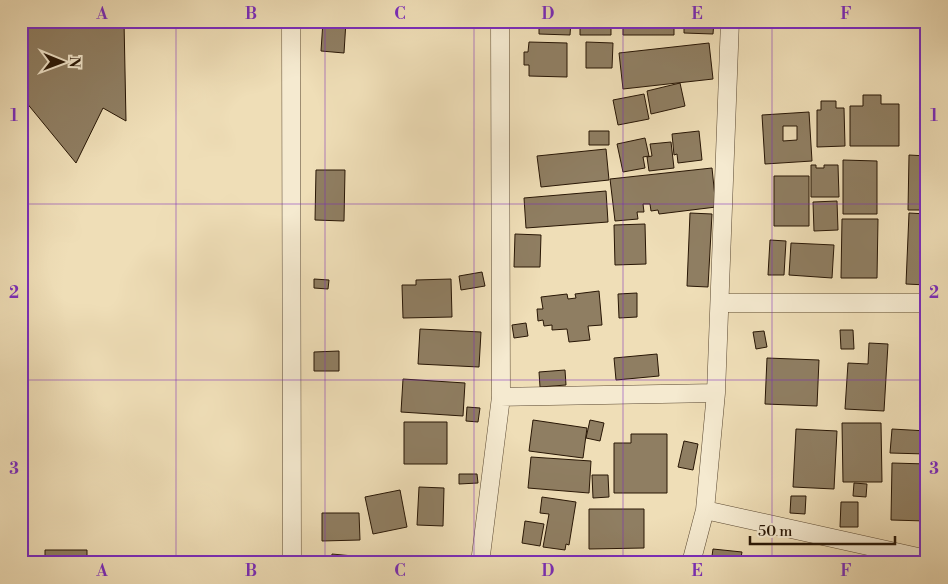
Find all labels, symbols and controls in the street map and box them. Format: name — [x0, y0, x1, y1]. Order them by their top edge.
text: A — [95, 4, 108, 24]
text: B — [245, 4, 257, 24]
text: C — [394, 4, 406, 24]
text: D — [542, 4, 555, 24]
text: E — [691, 4, 703, 24]
text: F — [840, 4, 852, 24]
north arrow — [38, 38, 88, 88]
text: N — [65, 57, 83, 68]
text: 1 — [10, 106, 18, 126]
text: 1 — [930, 106, 938, 126]
text: 2 — [9, 283, 19, 303]
text: 2 — [929, 283, 939, 303]
text: 3 — [9, 459, 19, 479]
text: 3 — [929, 459, 939, 479]
scale bar — [750, 514, 896, 546]
text: 50 m — [758, 522, 792, 541]
text: A — [95, 561, 108, 581]
text: B — [245, 561, 257, 581]
text: C — [394, 561, 406, 581]
text: D — [542, 561, 555, 581]
text: E — [691, 561, 703, 581]
text: F — [840, 561, 852, 581]

